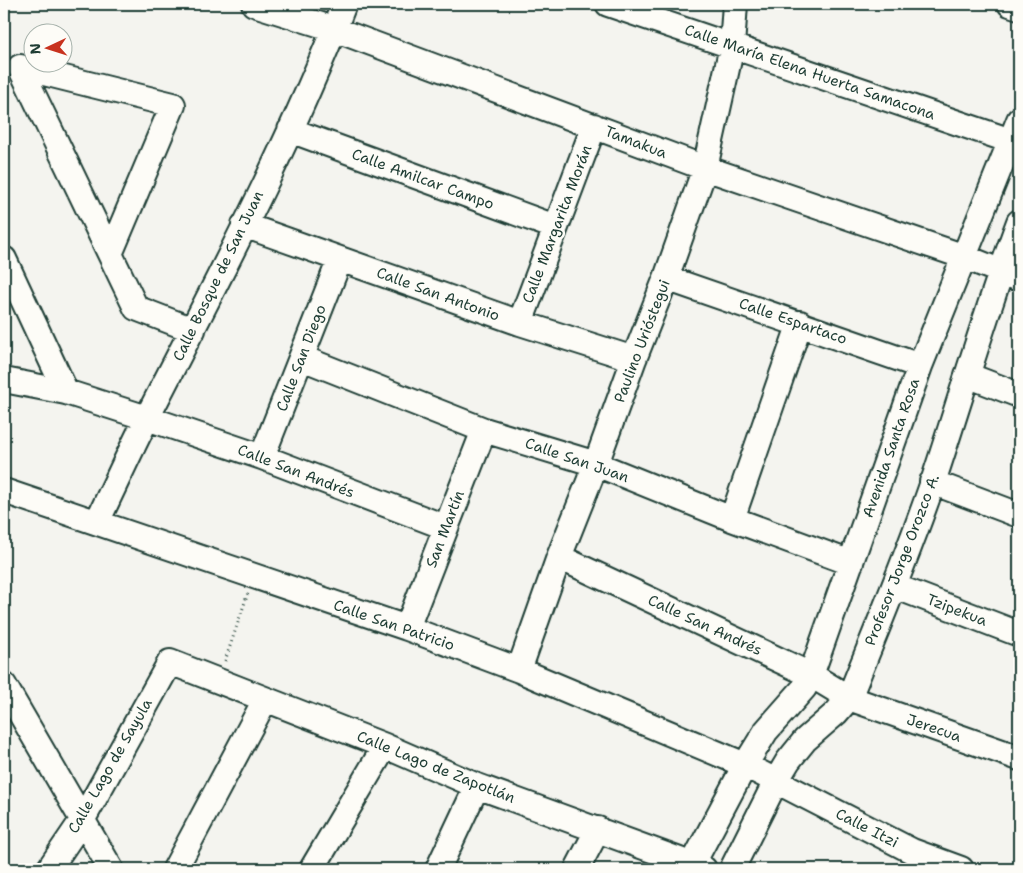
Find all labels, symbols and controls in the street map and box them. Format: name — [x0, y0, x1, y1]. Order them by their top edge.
street label: Calle María Elena Huerta Samacona — [682, 20, 939, 125]
north arrow — [22, 22, 72, 72]
text: N — [26, 43, 44, 55]
street label: Tamakua — [602, 121, 671, 163]
street label: Calle Margarita Morán — [518, 142, 596, 306]
street label: Calle Amilcar Campo — [349, 144, 497, 214]
street label: Calle Bosque de San Juan — [168, 188, 268, 364]
street label: Calle San Antonio — [374, 262, 502, 326]
street label: Paulino Urióstegui — [609, 277, 675, 405]
street label: Calle Espartaco — [736, 293, 850, 349]
street label: Calle San Diego — [271, 302, 331, 414]
street label: Avenida Santa Rosa — [858, 375, 924, 520]
street label: Calle San Juan — [522, 433, 632, 487]
street label: Calle San Andrés — [235, 439, 357, 503]
street label: Profesor Jorge Orozco A. — [860, 471, 944, 649]
street label: San Martín — [421, 487, 469, 571]
street label: Tzipekua — [924, 589, 991, 631]
street label: Calle San Andrés — [645, 590, 765, 660]
street label: Calle San Patricio — [331, 595, 457, 655]
street label: Calle Lago de Sayula — [63, 694, 157, 837]
street label: Jerecua — [904, 709, 965, 747]
street label: Calle Lago de Zapotlán — [354, 726, 518, 808]
street label: Calle Itzi — [832, 804, 902, 852]

